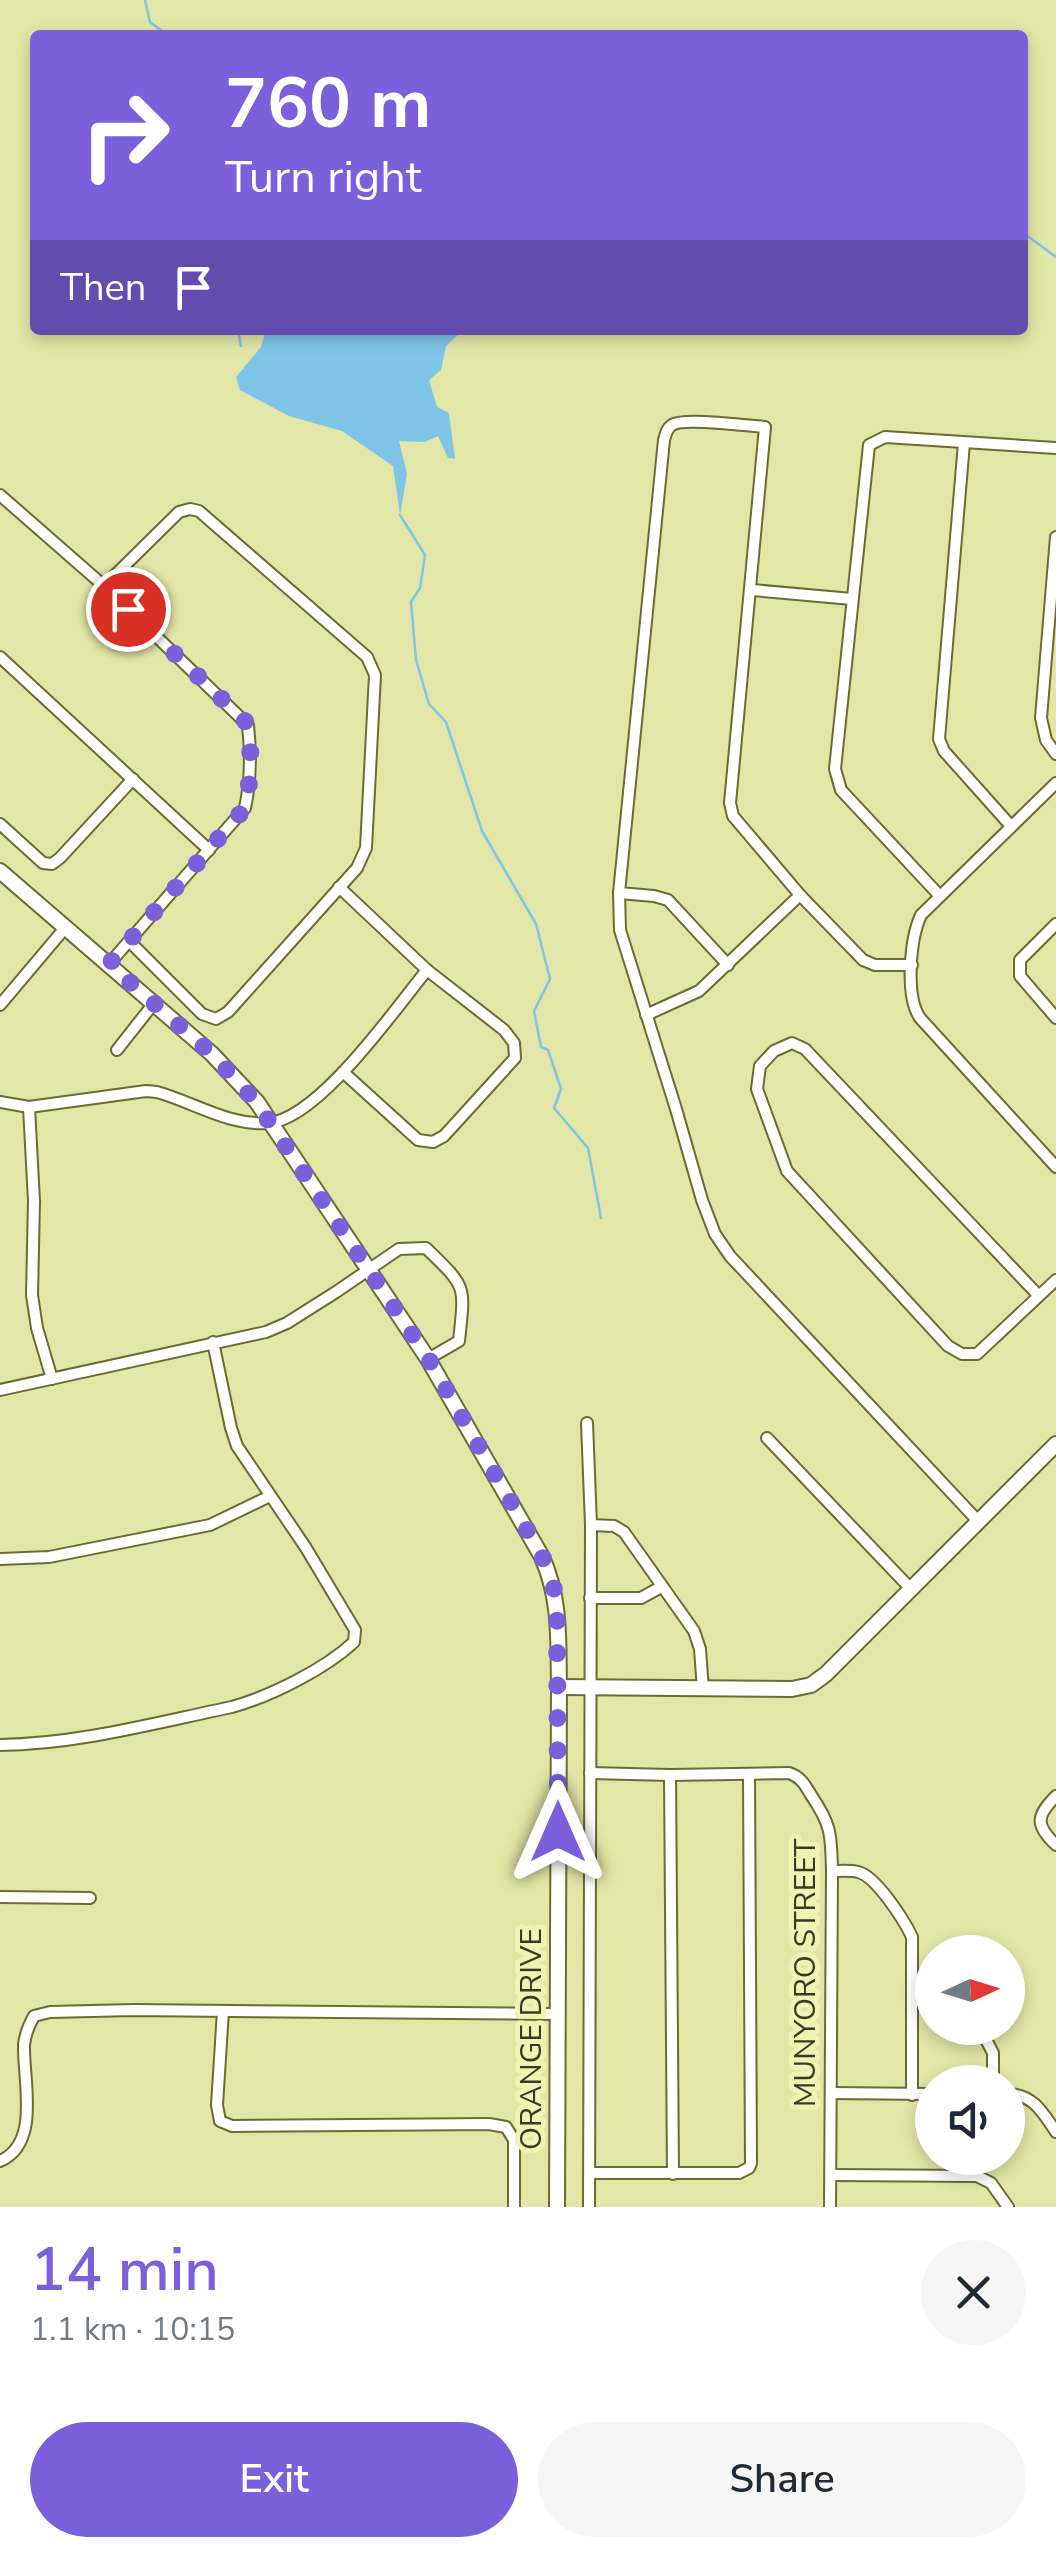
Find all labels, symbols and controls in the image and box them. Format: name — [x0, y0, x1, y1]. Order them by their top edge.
text: 760 m — [225, 56, 431, 152]
icon: right — [60, 70, 190, 200]
text: Turn right — [225, 147, 422, 208]
icon: arrive — [166, 260, 221, 315]
text: Then — [60, 262, 146, 313]
pin — [86, 567, 171, 652]
icon: arrive — [101, 582, 156, 637]
position arrow — [506, 1780, 610, 1884]
street label: MUNYORO STREET — [785, 1839, 826, 2107]
street label: ORANGE DRIVE — [511, 1928, 552, 2150]
north arrow — [915, 1935, 1025, 2045]
map controls — [915, 1935, 1025, 2175]
button: sound — [915, 2065, 1025, 2175]
text: 14 min — [30, 2229, 219, 2311]
button: close — [921, 2240, 1026, 2345]
text: 1.1 km · 10:15 — [30, 2308, 235, 2351]
button: Exit — [30, 2422, 518, 2537]
button: Share — [538, 2422, 1026, 2537]

